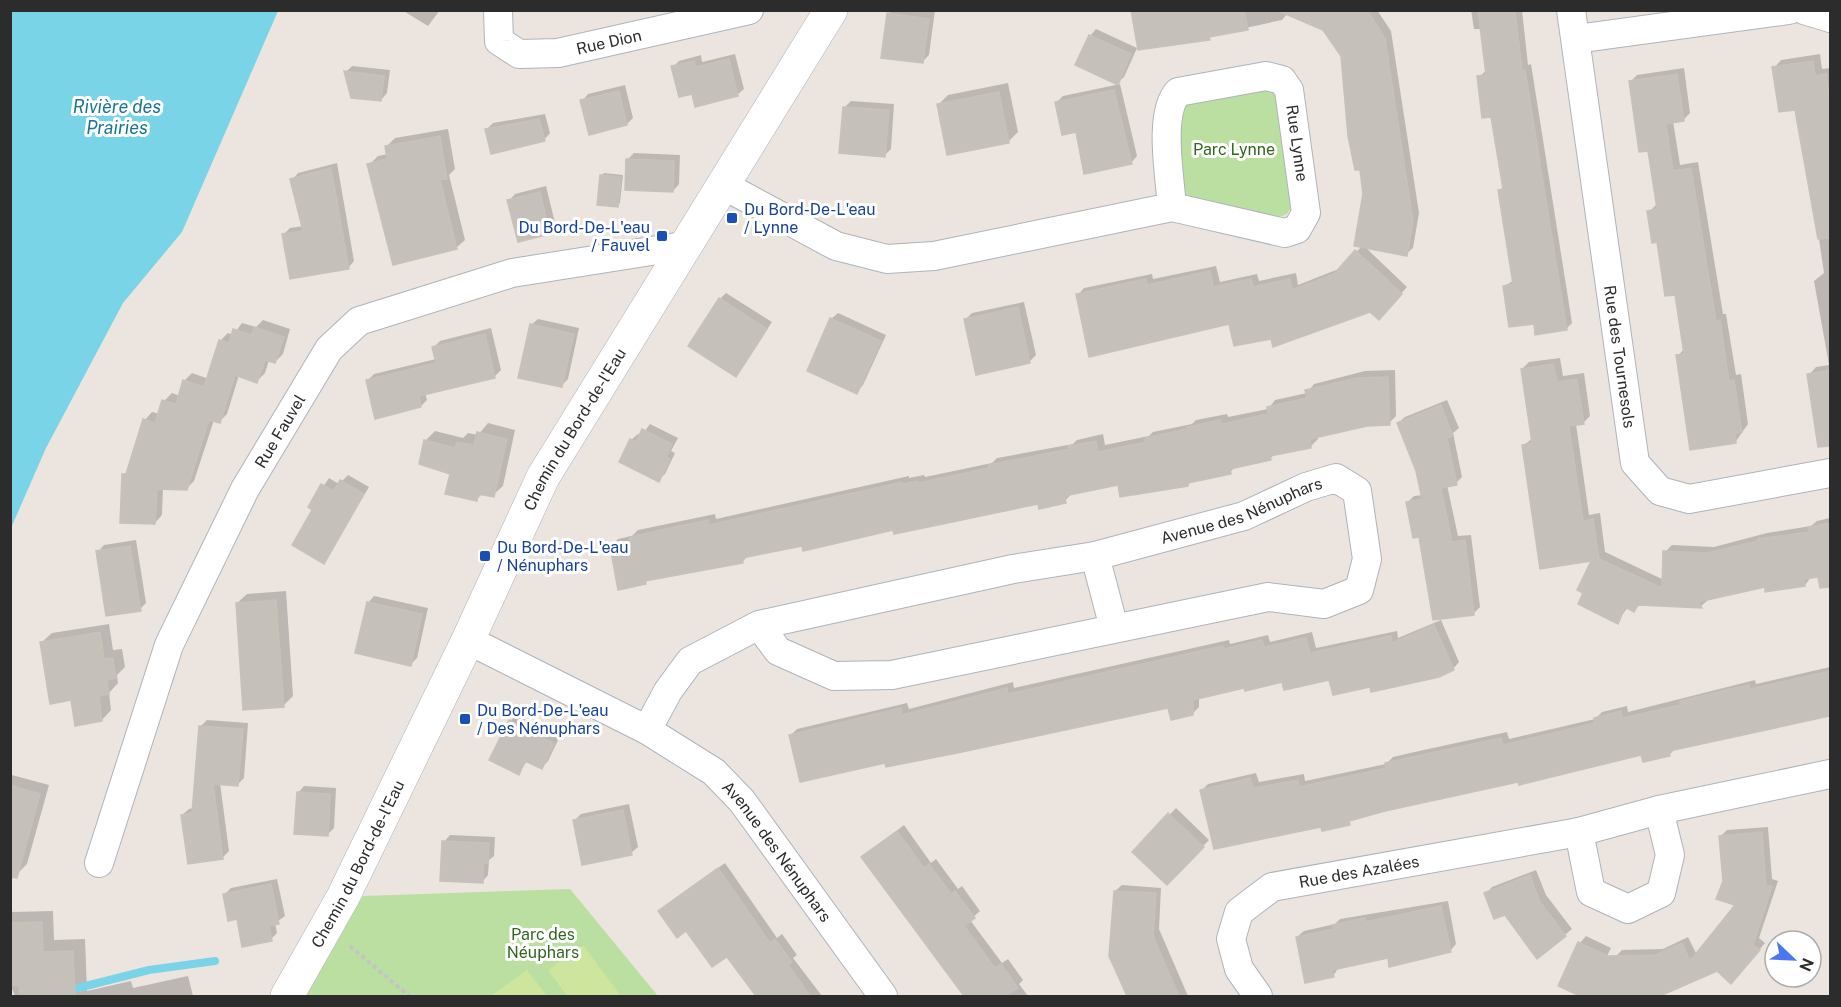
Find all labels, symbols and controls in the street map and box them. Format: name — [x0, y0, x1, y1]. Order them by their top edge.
street label: Rue Dion — [574, 25, 643, 58]
water label: Rivière des Prairies — [73, 96, 161, 138]
street label: Rue Lynne — [1282, 103, 1312, 183]
park label: Parc Lynne — [1193, 140, 1275, 159]
place label: Du Bord-De-L'eau / Lynne — [744, 200, 876, 237]
marker: Du Bord-De-L'eau / Lynne — [725, 211, 739, 225]
place label: Du Bord-De-L'eau / Fauvel — [519, 218, 650, 255]
marker: Du Bord-De-L'eau / Fauvel — [655, 229, 669, 243]
street label: Rue des Tournesols — [1600, 284, 1639, 429]
street label: Chemin du Bord-de-l'Eau — [519, 344, 630, 513]
street label: Rue Fauvel — [250, 391, 309, 471]
street label: Avenue des Nénuphars — [1158, 473, 1324, 547]
place label: Du Bord-De-L'eau / Nénuphars — [497, 538, 629, 575]
marker: Du Bord-De-L'eau / Nénuphars — [478, 549, 492, 563]
place label: Du Bord-De-L'eau / Des Nénuphars — [477, 701, 609, 738]
marker: Du Bord-De-L'eau / Des Nénuphars — [458, 712, 472, 726]
street label: Chemin du Bord-de-l'Eau — [307, 777, 408, 951]
street label: Avenue des Nénuphars — [718, 777, 836, 925]
street label: Rue des Azalées — [1297, 851, 1421, 892]
park label: Parc des Néuphars — [507, 925, 579, 962]
north arrow — [1763, 929, 1823, 989]
text: N — [1795, 955, 1818, 974]

